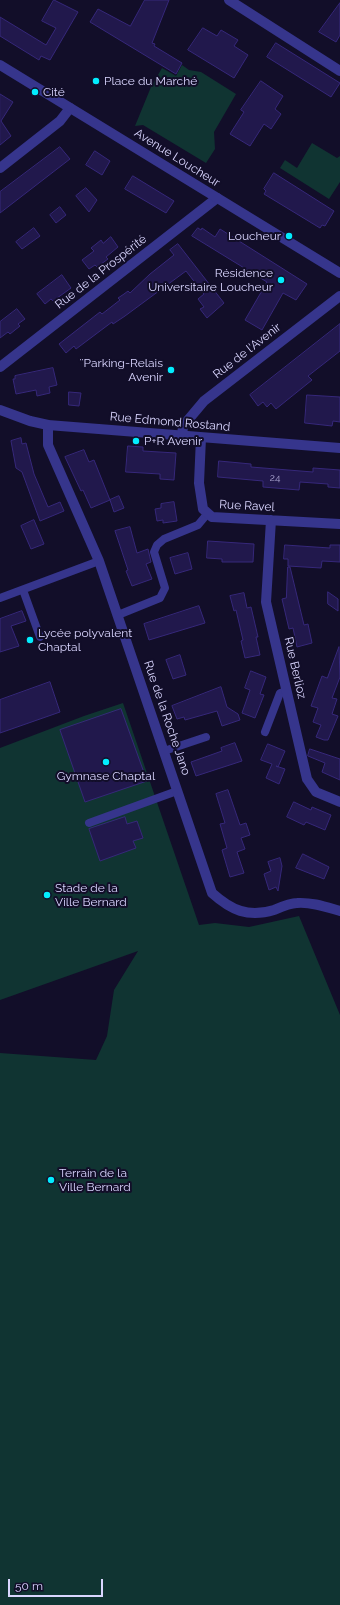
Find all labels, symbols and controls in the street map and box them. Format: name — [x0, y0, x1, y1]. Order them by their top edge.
place label: Place du Marché — [104, 74, 197, 88]
marker: Place du Marché — [91, 76, 101, 86]
place label: Cité — [43, 85, 65, 99]
marker: Cité — [30, 87, 40, 97]
street label: Avenue Loucheur — [132, 126, 222, 190]
place label: Loucheur — [228, 229, 281, 243]
marker: Loucheur — [284, 231, 294, 241]
street label: Rue de la Prospérité — [52, 232, 150, 312]
place label: Résidence Universitaire Loucheur — [148, 266, 273, 294]
marker: Résidence Universitaire Loucheur — [276, 275, 286, 285]
street label: Rue de l'Avenir — [210, 320, 284, 382]
place label: ¨Parking-Relais Avenir — [80, 356, 163, 384]
marker: ¨Parking-Relais Avenir — [166, 365, 176, 375]
street label: Rue Edmond Rostand — [109, 410, 231, 434]
place label: P+R Avenir — [144, 434, 202, 448]
marker: P+R Avenir — [131, 436, 141, 446]
house number: 24 — [270, 472, 280, 484]
street label: Rue Ravel — [219, 497, 275, 515]
place label: Lycée polyvalent Chaptal — [38, 626, 132, 654]
marker: Lycée polyvalent Chaptal — [25, 635, 35, 645]
street label: Rue Berlioz — [281, 636, 309, 700]
street label: Rue de la Roche Jano — [141, 659, 193, 777]
marker: Gymnase Chaptal — [101, 757, 111, 767]
place label: Gymnase Chaptal — [57, 769, 155, 783]
place label: Stade de la Ville Bernard — [55, 881, 127, 909]
marker: Stade de la Ville Bernard — [42, 890, 52, 900]
place label: Terrain de la Ville Bernard — [59, 1166, 131, 1194]
marker: Terrain de la Ville Bernard — [46, 1175, 56, 1185]
scale bar — [10, 1571, 105, 1597]
text: 50 m — [15, 1579, 43, 1593]

